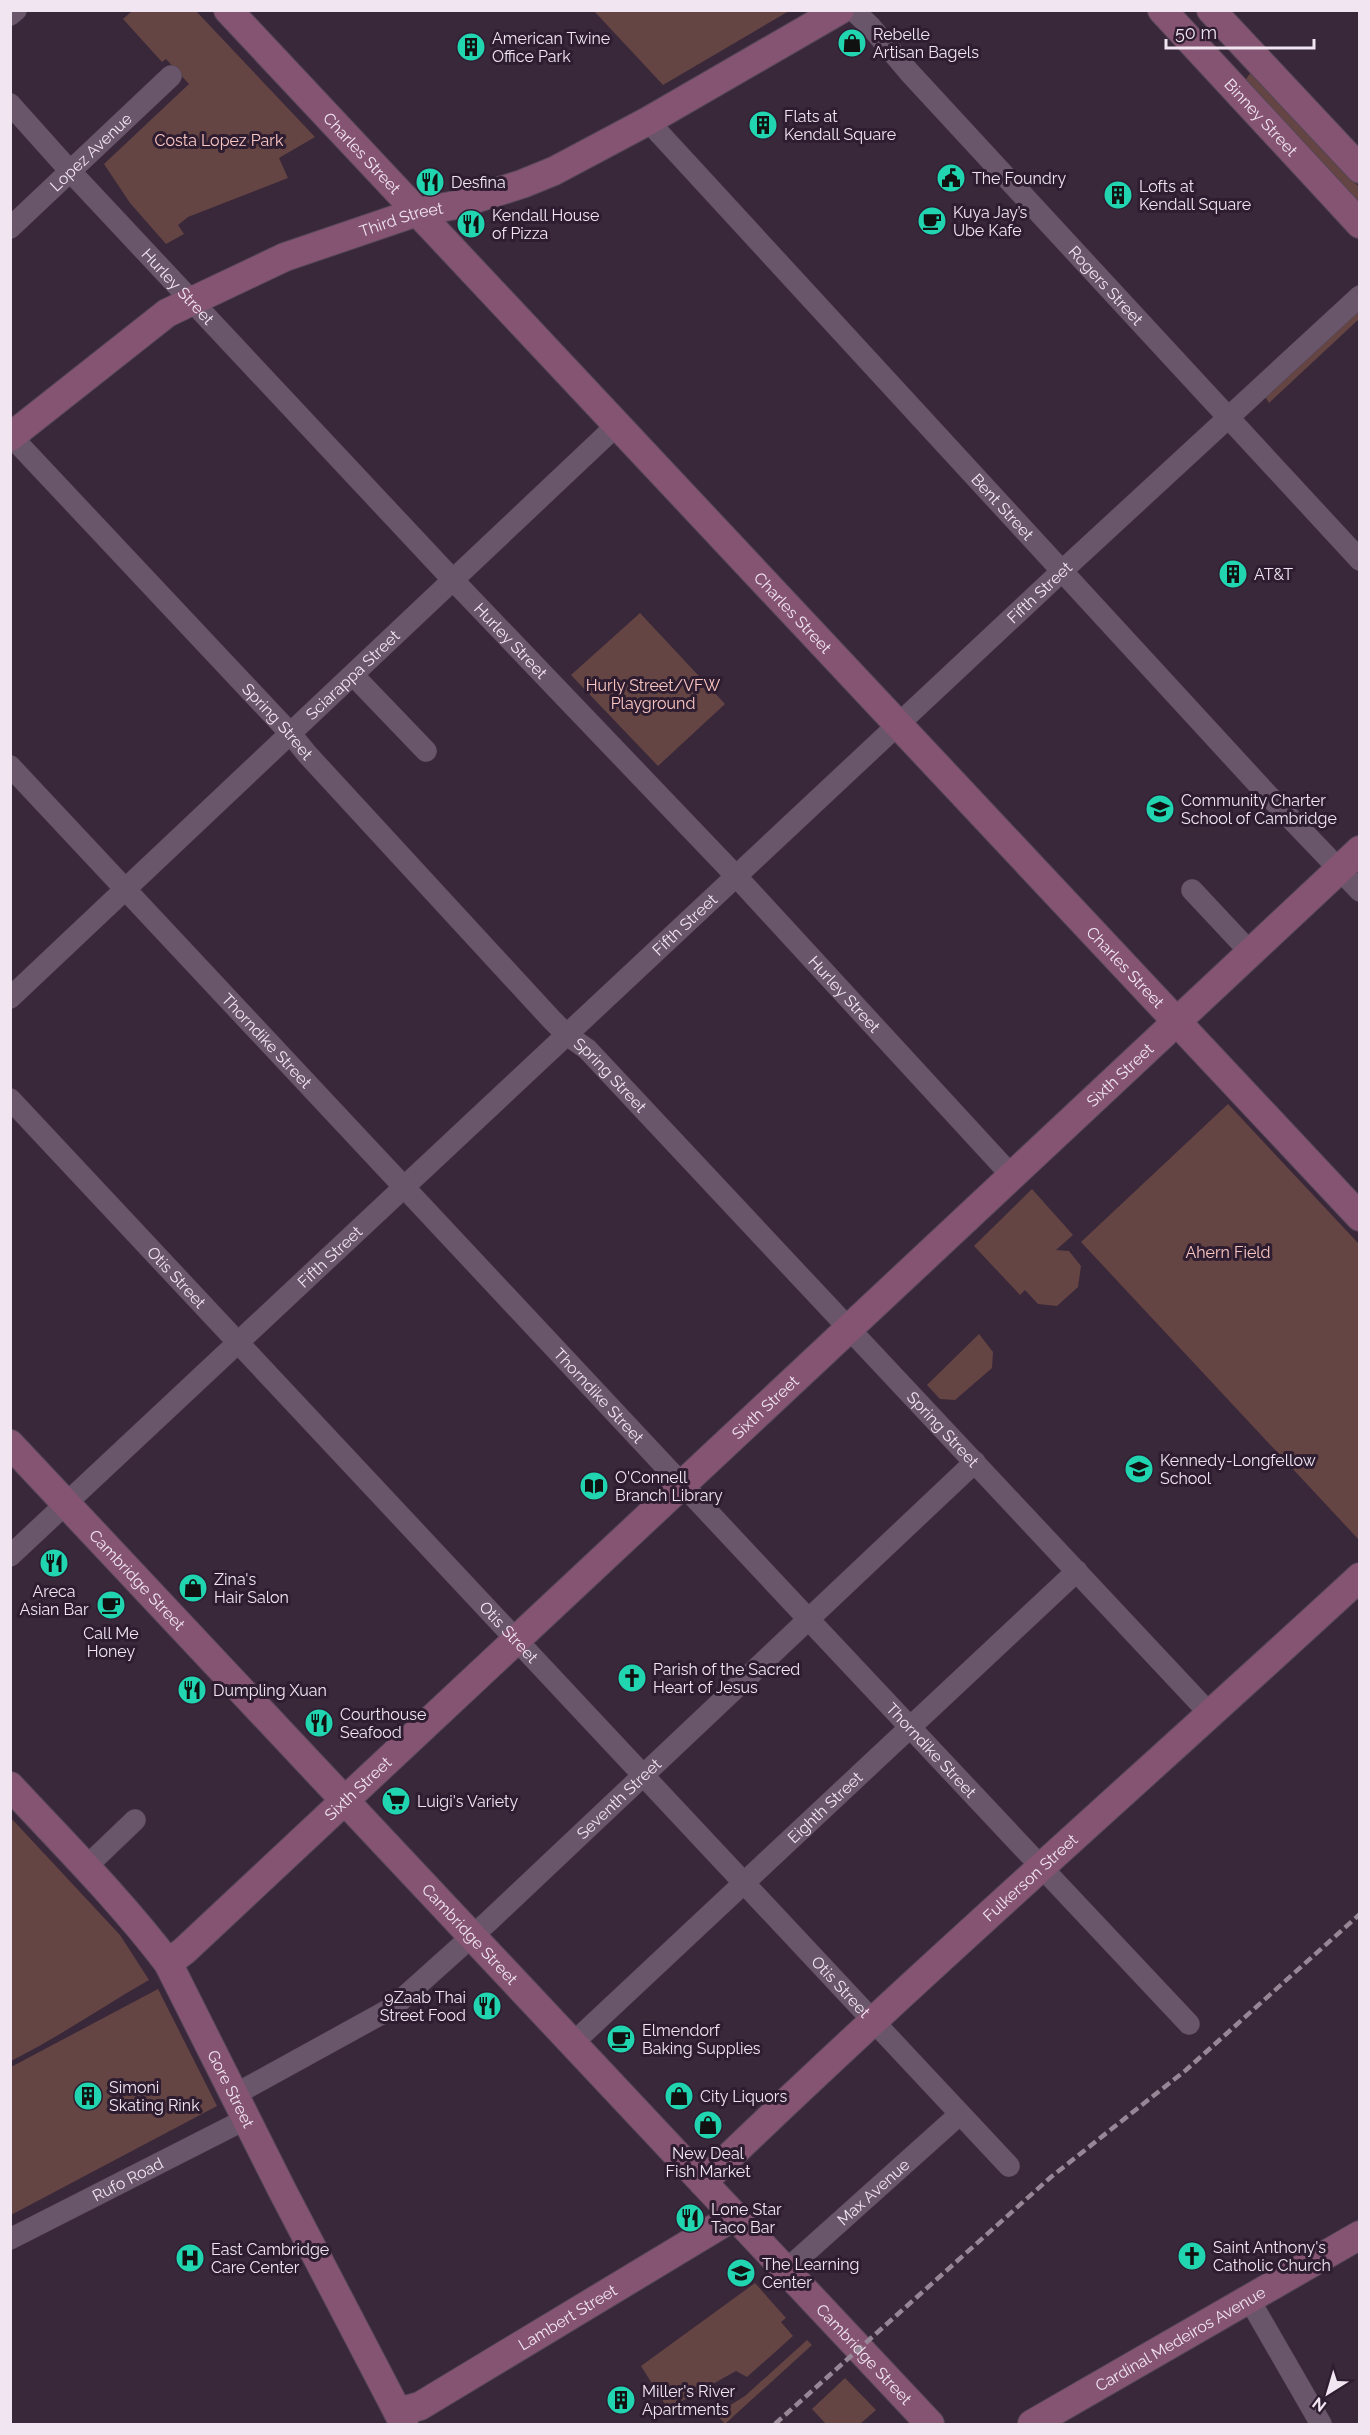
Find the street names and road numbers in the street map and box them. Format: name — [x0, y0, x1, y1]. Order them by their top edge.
street label: Binney Street — [1220, 75, 1302, 161]
street label: Lopez Avenue — [46, 109, 136, 195]
street label: Charles Street — [319, 109, 405, 198]
street label: Third Street — [357, 198, 445, 241]
street label: Rogers Street — [1064, 242, 1147, 330]
street label: Hurley Street — [138, 245, 218, 329]
street label: Bent Street — [967, 470, 1038, 545]
street label: Fifth Street — [1003, 557, 1076, 627]
street label: Charles Street — [750, 568, 836, 658]
street label: Hurley Street — [470, 599, 551, 683]
street label: Sciarappa Street — [302, 626, 404, 724]
street label: Spring Street — [238, 679, 317, 764]
street label: Fifth Street — [649, 890, 722, 960]
street label: Charles Street — [1082, 923, 1168, 1012]
street label: Hurley Street — [804, 952, 884, 1037]
street label: Thorndike Street — [218, 989, 316, 1093]
street label: Spring Street — [570, 1034, 651, 1117]
street label: Sixth Street — [1083, 1039, 1158, 1111]
street label: Fifth Street — [294, 1222, 367, 1292]
street label: Otis Street — [143, 1243, 210, 1313]
street label: Thorndike Street — [550, 1344, 648, 1448]
street label: Sixth Street — [728, 1371, 803, 1443]
street label: Spring Street — [903, 1388, 983, 1472]
street label: Cambridge Street — [85, 1526, 189, 1635]
street label: Otis Street — [475, 1598, 542, 1667]
street label: Thorndike Street — [882, 1699, 980, 1802]
street label: Sixth Street — [321, 1752, 396, 1825]
street label: Seventh Street — [573, 1754, 666, 1843]
street label: Eighth Street — [784, 1767, 867, 1847]
street label: Fulkerson Street — [979, 1830, 1082, 1925]
street label: Cambridge Street — [418, 1880, 522, 1989]
street label: Otis Street — [807, 1952, 874, 2022]
street label: Gore Street — [203, 2047, 258, 2131]
street label: Rufo Road — [89, 2154, 167, 2206]
street label: Max Avenue — [833, 2155, 914, 2230]
street label: Lambert Street — [515, 2280, 621, 2354]
street label: Cardinal Medeiros Avenue — [1092, 2283, 1269, 2396]
street label: Cambridge Street — [812, 2300, 916, 2409]

